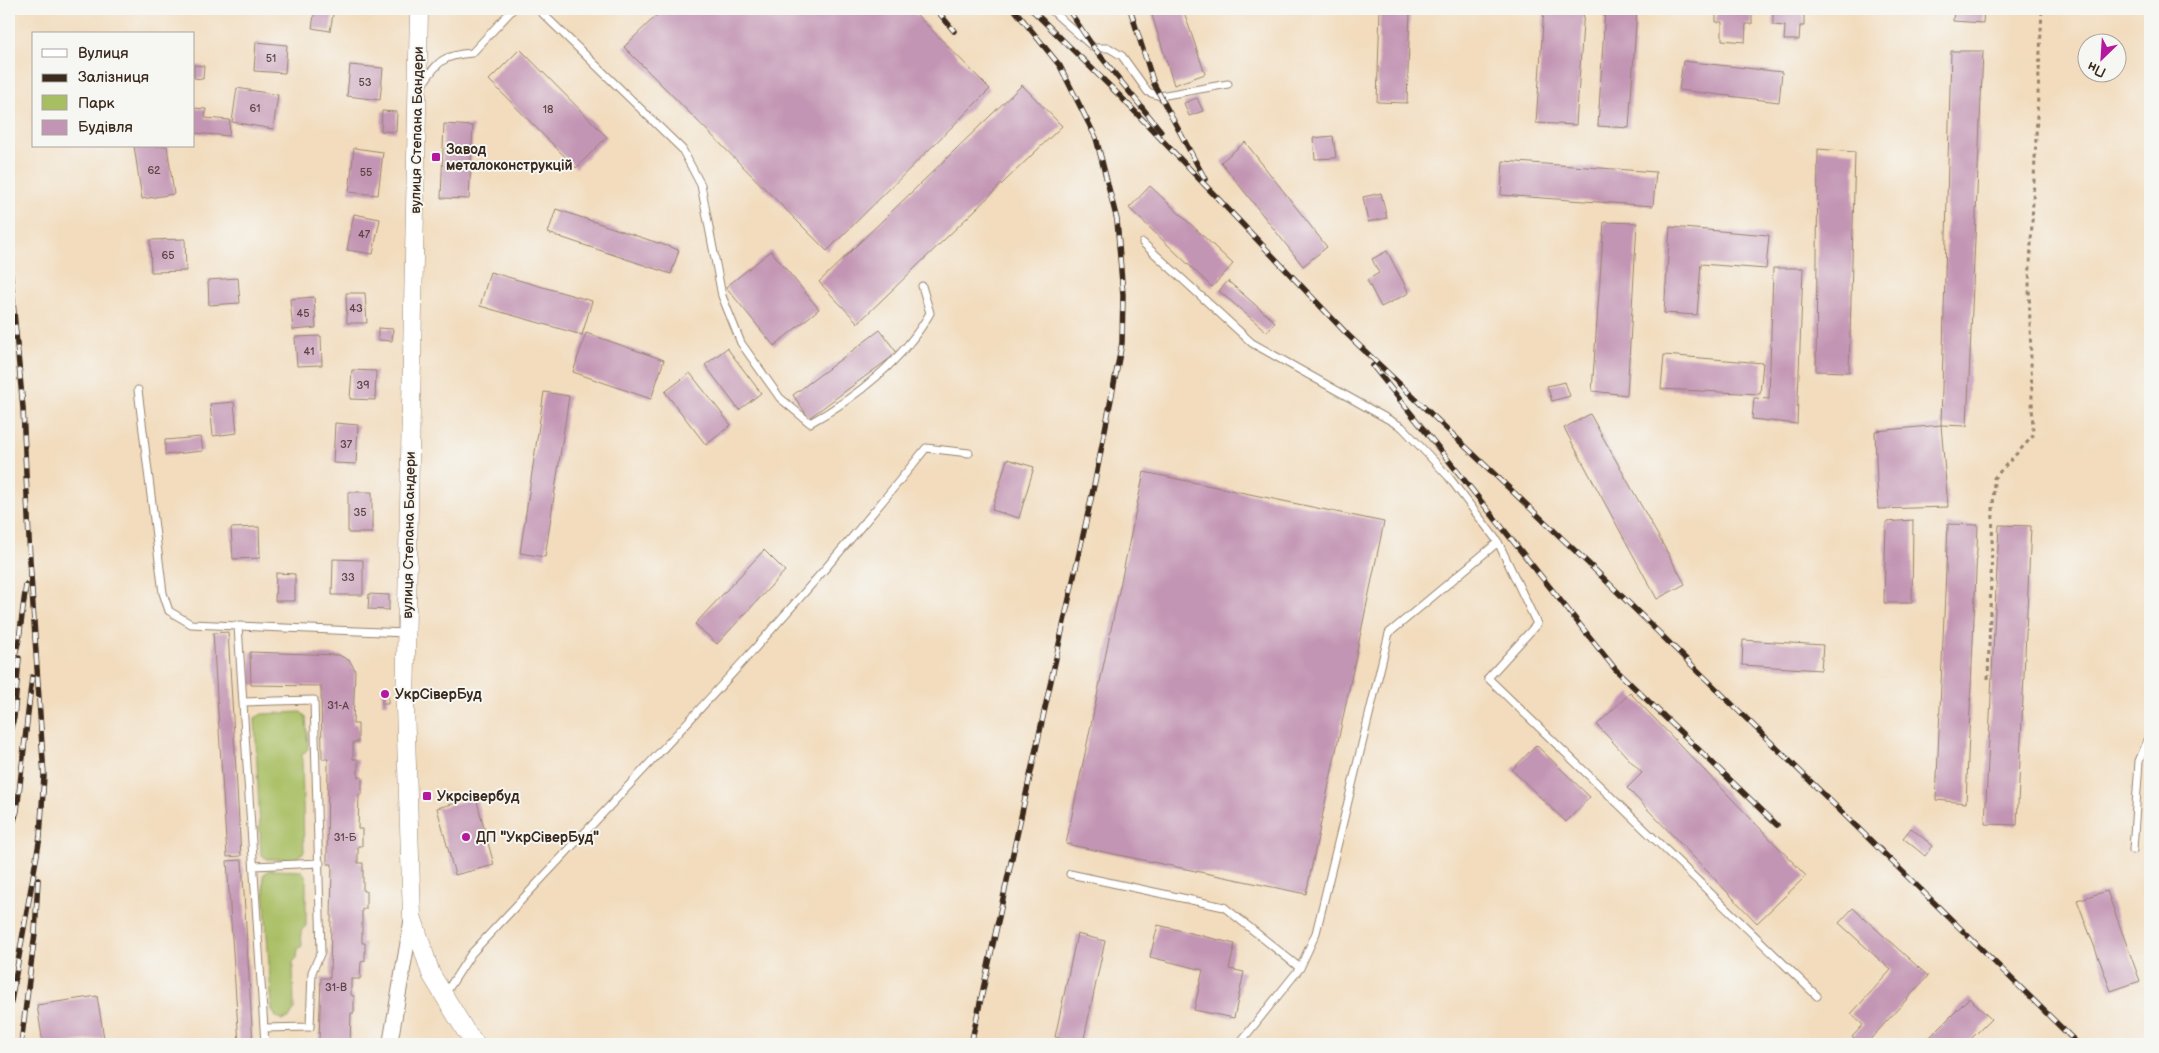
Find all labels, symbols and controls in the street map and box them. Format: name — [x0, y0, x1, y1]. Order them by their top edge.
legend — [32, 32, 195, 148]
north arrow — [2076, 32, 2126, 82]
text: Вулиця — [78, 44, 129, 63]
street label: вулиця Степана Бандери — [407, 46, 427, 214]
house number: 51 — [266, 52, 276, 65]
text: Пн — [2085, 58, 2109, 81]
text: Залізниця — [78, 68, 149, 87]
house number: 53 — [358, 76, 372, 89]
text: Парк — [78, 94, 115, 113]
house number: 61 — [250, 102, 260, 115]
house number: 18 — [543, 103, 553, 116]
text: Будівля — [78, 118, 133, 137]
place label: Завод металоконструкцій — [446, 141, 573, 174]
marker: Завод металоконструкцій — [430, 151, 442, 163]
house number: 62 — [147, 164, 161, 177]
house number: 55 — [360, 166, 372, 179]
house number: 47 — [358, 228, 371, 241]
house number: 65 — [161, 249, 175, 262]
house number: 43 — [349, 302, 363, 315]
house number: 45 — [296, 307, 310, 320]
house number: 41 — [304, 345, 314, 358]
house number: 39 — [356, 379, 370, 392]
house number: 37 — [340, 438, 353, 451]
street label: вулиця Степана Бандери — [399, 451, 419, 619]
house number: 35 — [353, 506, 367, 519]
house number: 33 — [341, 571, 355, 584]
place label: УкрСіверБуд — [395, 686, 482, 703]
marker: УкрСіверБуд — [379, 688, 391, 700]
house number: 31-А — [327, 699, 349, 712]
place label: Укрсівербуд — [437, 788, 520, 805]
marker: Укрсівербуд — [421, 790, 433, 802]
place label: ДП "УкрСіверБуд" — [476, 829, 599, 846]
house number: 31-Б — [334, 831, 357, 844]
marker: ДП "УкрСіверБуд" — [460, 831, 472, 843]
house number: 31-В — [325, 981, 347, 994]

